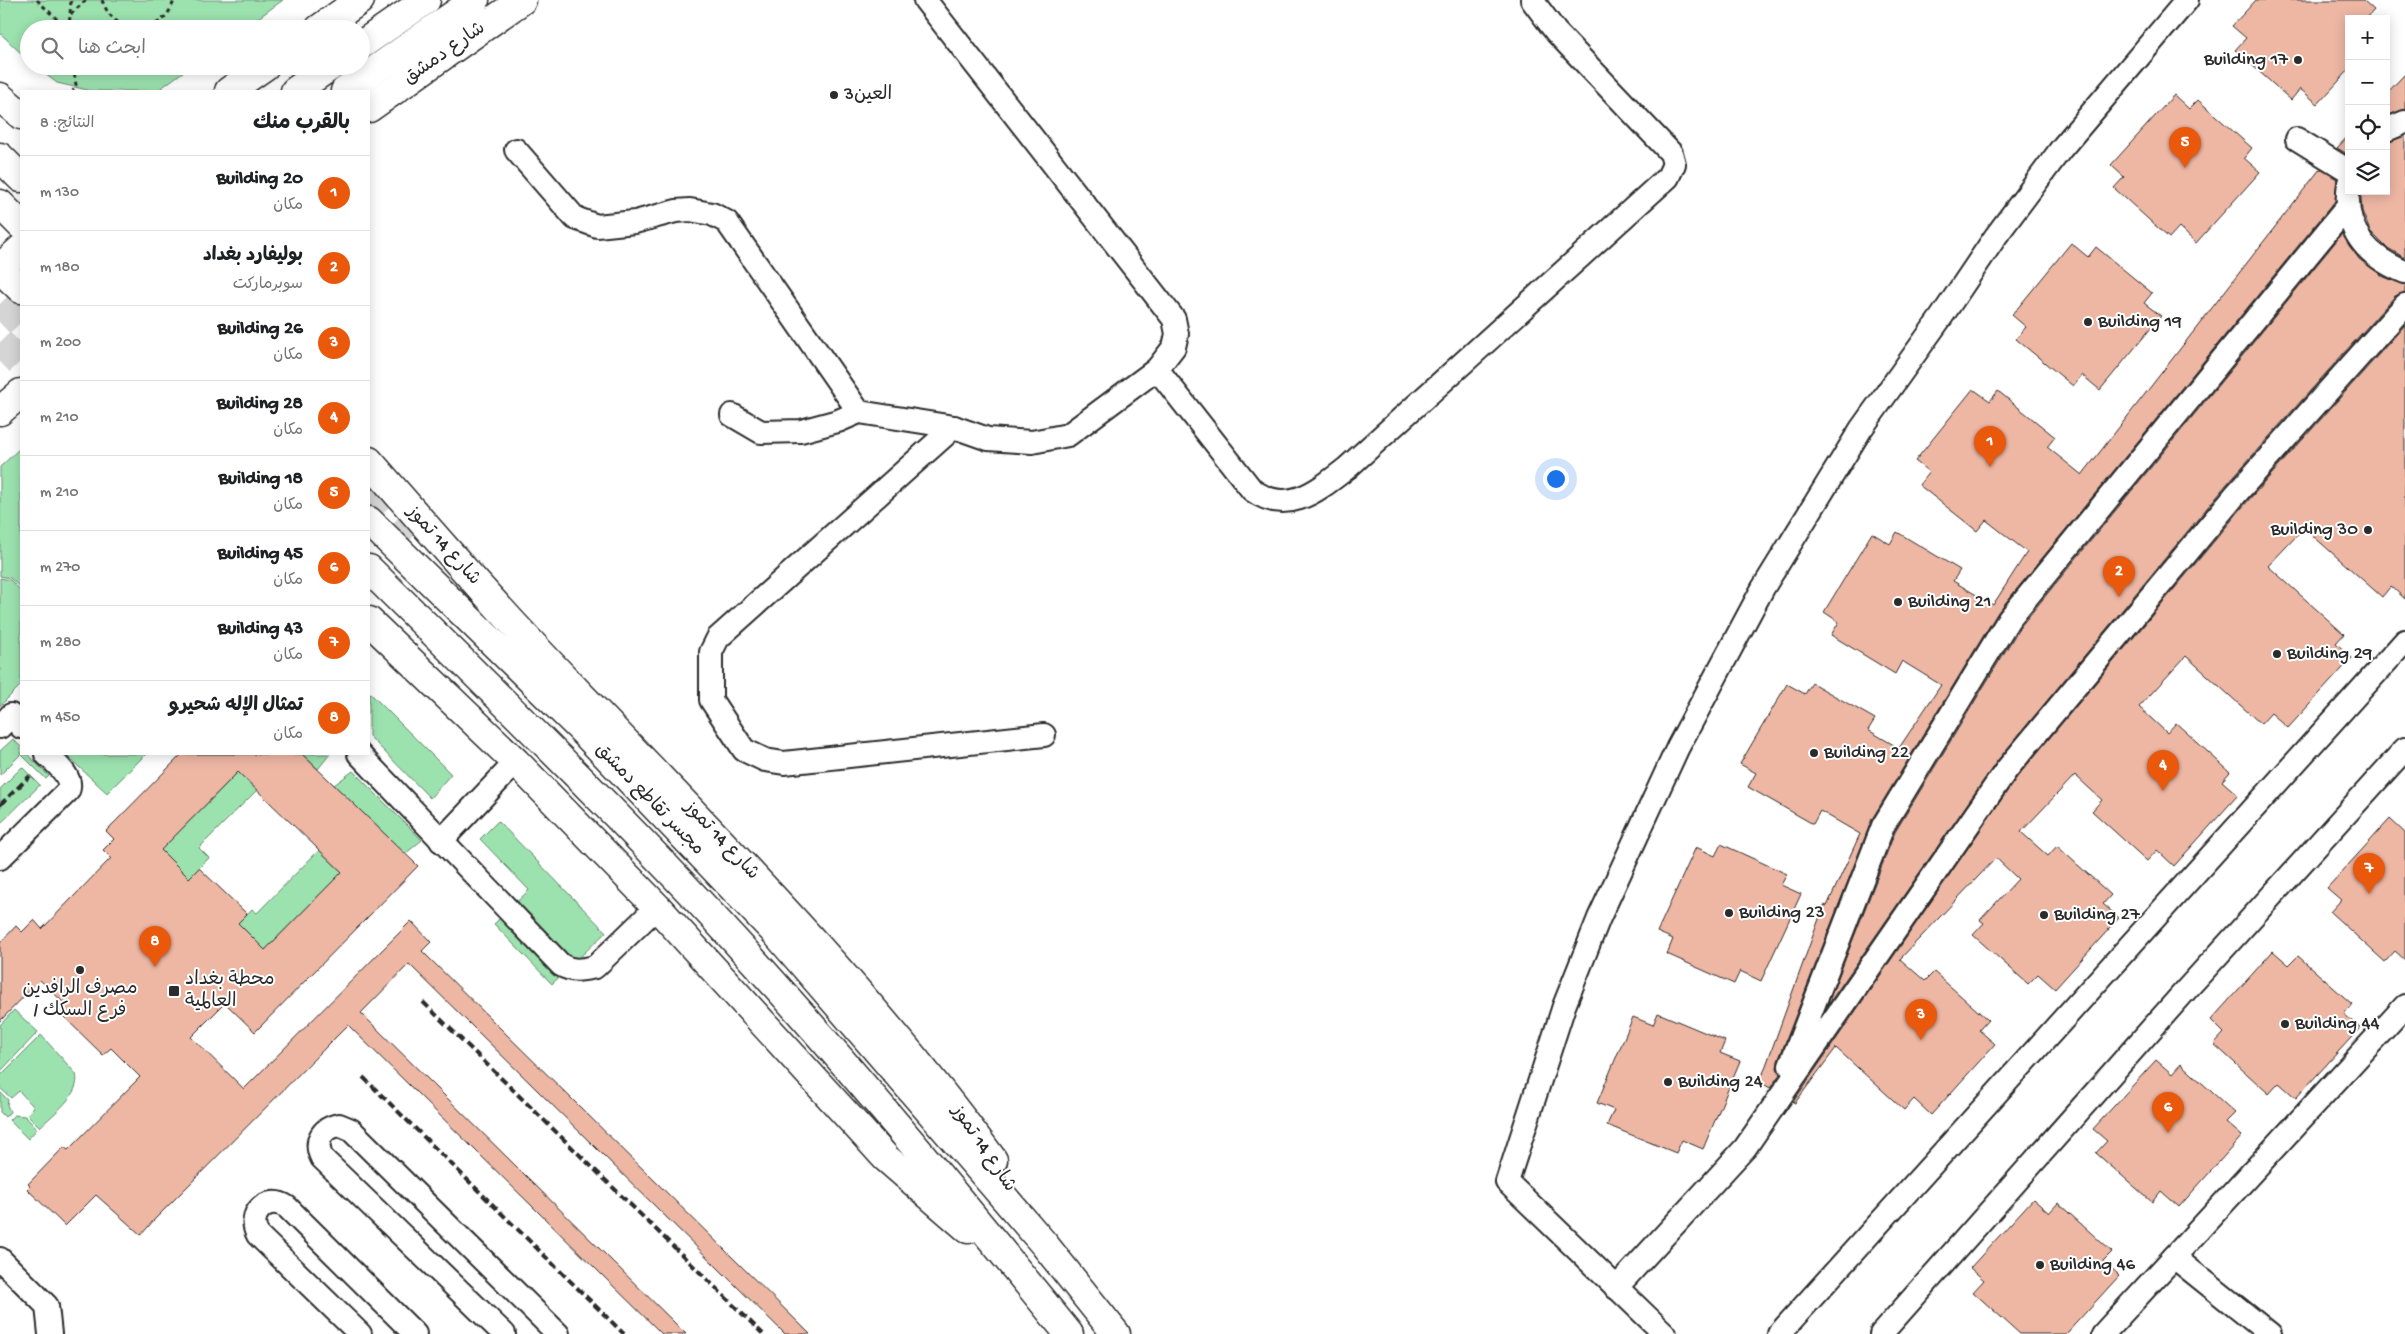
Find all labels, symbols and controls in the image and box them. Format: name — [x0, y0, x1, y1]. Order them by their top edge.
map controls — [2345, 15, 2390, 195]
button: + — [2345, 15, 2390, 60]
street label: شارع دمشق — [400, 17, 490, 91]
search box — [20, 20, 370, 75]
icon: search — [38, 34, 66, 62]
text: ابحث هنا — [78, 38, 146, 61]
place label: Building 17 — [2203, 49, 2289, 72]
marker: Building 17 — [2292, 54, 2304, 66]
button: − — [2345, 60, 2390, 105]
place label: العين3 — [843, 84, 892, 107]
marker: العين3 — [828, 89, 840, 101]
button: locate — [2345, 105, 2390, 150]
text: بالقرب منك — [253, 112, 350, 137]
text: النتائج: 8 — [40, 115, 95, 134]
pin: 5 — [2169, 127, 2201, 168]
button: layers — [2345, 150, 2390, 195]
text: Building 20 — [216, 168, 303, 191]
text: 130 m — [40, 184, 79, 203]
text: 1 — [331, 184, 337, 203]
text: مكان — [273, 197, 303, 216]
text: بوليفارد بغداد — [203, 245, 303, 268]
text: 180 m — [40, 259, 79, 278]
text: 2 — [330, 259, 338, 278]
text: سوبرماركت — [233, 276, 303, 295]
place label: Building 19 — [2097, 311, 2182, 334]
marker: Building 19 — [2082, 316, 2094, 328]
text: Building 26 — [218, 318, 303, 341]
text: 200 m — [40, 334, 81, 353]
text: 3 — [330, 334, 338, 353]
text: مكان — [273, 347, 303, 366]
text: Building 28 — [217, 393, 303, 416]
text: 210 m — [40, 409, 79, 428]
text: 4 — [330, 409, 338, 428]
text: مكان — [273, 422, 303, 441]
pin: 1 — [1974, 426, 2006, 467]
your location — [1543, 466, 1569, 492]
text: Building 18 — [218, 468, 303, 491]
text: 210 m — [40, 484, 79, 503]
text: 5 — [330, 484, 338, 503]
text: مكان — [273, 497, 303, 516]
street label: شارع 14 تموز — [400, 500, 485, 591]
place label: Building 30 — [2270, 519, 2358, 542]
marker: Building 30 — [2362, 524, 2374, 536]
text: Building 45 — [218, 543, 303, 566]
pin: 2 — [2103, 556, 2135, 597]
text: 270 m — [40, 559, 80, 578]
text: 6 — [330, 559, 338, 578]
text: مكان — [273, 572, 303, 591]
place label: Building 21 — [1907, 591, 1992, 614]
marker: Building 21 — [1892, 596, 1904, 608]
text: Building 43 — [218, 618, 303, 641]
text: 280 m — [40, 634, 81, 653]
text: 7 — [330, 634, 338, 653]
place label: Building 29 — [2286, 643, 2373, 666]
text: مكان — [273, 647, 303, 666]
marker: Building 29 — [2271, 648, 2283, 660]
text: تمثال الإله شحيرو — [168, 695, 303, 718]
text: 450 m — [40, 709, 80, 728]
text: 8 — [330, 709, 338, 728]
text: مكان — [273, 726, 303, 745]
street label: مجسر تقاطع دمشق — [590, 739, 708, 861]
place label: Building 22 — [1823, 742, 1909, 765]
marker: Building 22 — [1808, 747, 1820, 759]
pin: 4 — [2147, 750, 2179, 791]
street label: شارع 14 تموز — [677, 795, 764, 885]
pin: 7 — [2353, 853, 2385, 894]
place label: Building 23 — [1738, 902, 1825, 925]
place label: Building 27 — [2053, 904, 2141, 927]
marker: Building 23 — [1723, 907, 1735, 919]
marker: Building 27 — [2038, 909, 2050, 921]
pin: 8 — [139, 926, 171, 967]
marker: مصرف الرافدين / فرع السكك — [74, 964, 86, 976]
place label: محطة بغداد العالمية — [185, 969, 275, 1014]
place label: مصرف الرافدين / فرع السكك — [23, 978, 137, 1023]
marker: محطة بغداد العالمية — [167, 984, 181, 998]
pin: 3 — [1905, 999, 1937, 1040]
place label: Building 44 — [2294, 1013, 2380, 1036]
marker: Building 44 — [2279, 1018, 2291, 1030]
place label: Building 24 — [1677, 1071, 1763, 1094]
marker: Building 24 — [1662, 1076, 1674, 1088]
pin: 6 — [2152, 1092, 2184, 1133]
street label: شارع 14 تموز — [944, 1099, 1020, 1197]
place label: Building 46 — [2049, 1254, 2136, 1277]
marker: Building 46 — [2034, 1259, 2046, 1271]

